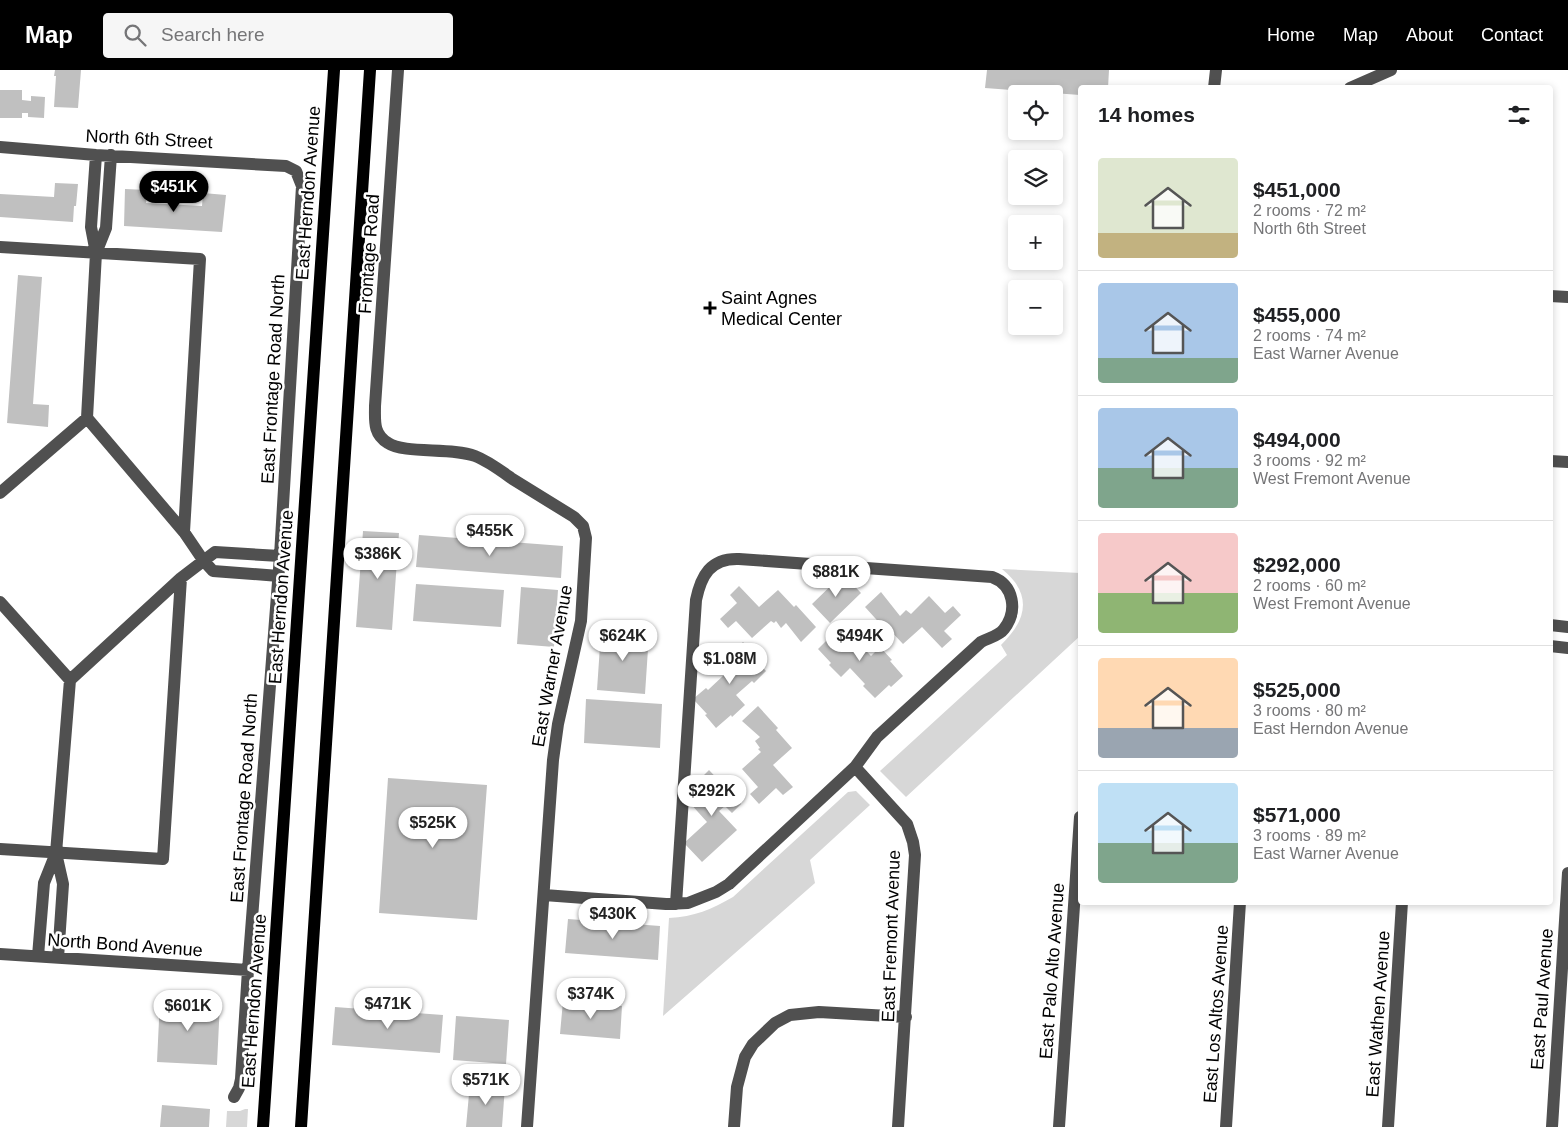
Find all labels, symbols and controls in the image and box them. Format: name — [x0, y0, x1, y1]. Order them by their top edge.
search box — [103, 13, 453, 58]
text: Map — [25, 21, 73, 48]
icon: search — [121, 21, 149, 49]
text: Search here — [161, 24, 265, 45]
text: Home — [1267, 25, 1315, 45]
text: Map — [1343, 25, 1378, 45]
text: About — [1406, 25, 1453, 45]
text: Contact — [1481, 25, 1543, 45]
map controls — [1008, 85, 1063, 335]
button: locate — [1008, 85, 1063, 140]
icon: filters — [1505, 101, 1533, 129]
text: 14 homes — [1098, 103, 1195, 126]
street label: East Herndon Avenue — [292, 105, 324, 281]
street label: North 6th Street — [85, 126, 213, 152]
button: layers — [1008, 150, 1063, 205]
pin: $451K — [139, 170, 209, 213]
text: $451K — [150, 178, 198, 195]
icon: home — [1138, 178, 1198, 238]
text: $451,000 — [1253, 178, 1341, 201]
street label: Frontage Road — [355, 193, 383, 315]
text: 2 rooms · 72 m² — [1253, 202, 1366, 219]
button: + — [1008, 215, 1063, 270]
text: North 6th Street — [1253, 220, 1366, 237]
street label: East Frontage Road North — [258, 274, 288, 484]
button: − — [1008, 280, 1063, 335]
place label: Saint Agnes Medical Center — [721, 288, 842, 329]
marker: Saint Agnes Medical Center — [703, 301, 717, 315]
icon: home — [1138, 303, 1198, 363]
text: $455,000 — [1253, 303, 1341, 326]
text: 2 rooms · 74 m² — [1253, 327, 1366, 344]
text: East Warner Avenue — [1253, 345, 1399, 362]
icon: home — [1138, 428, 1198, 488]
text: $494,000 — [1253, 428, 1341, 451]
text: 3 rooms · 92 m² — [1253, 452, 1366, 469]
text: West Fremont Avenue — [1253, 470, 1411, 487]
street label: East Herndon Avenue — [265, 509, 297, 685]
pin: $455K — [455, 514, 525, 557]
text: $455K — [466, 522, 514, 539]
pin: $386K — [343, 538, 413, 580]
text: $386K — [354, 545, 402, 562]
icon: home — [1138, 553, 1198, 613]
text: $292,000 — [1253, 553, 1341, 576]
pin: $881K — [801, 556, 871, 598]
text: $881K — [812, 563, 860, 580]
text: 2 rooms · 60 m² — [1253, 577, 1366, 594]
street label: East Warner Avenue — [528, 583, 576, 749]
text: West Fremont Avenue — [1253, 595, 1411, 612]
pin: $624K — [588, 620, 658, 662]
pin: $494K — [825, 620, 895, 662]
text: $624K — [599, 627, 647, 644]
text: $494K — [836, 627, 884, 644]
pin: $1.08M — [689, 642, 771, 685]
text: $1.08M — [703, 650, 757, 667]
icon: home — [1138, 678, 1198, 738]
text: $525,000 — [1253, 678, 1341, 701]
street label: East Frontage Road North — [227, 692, 261, 904]
text: 3 rooms · 80 m² — [1253, 702, 1366, 719]
text: East Herndon Avenue — [1253, 720, 1408, 737]
pin: $292K — [677, 774, 747, 817]
text: $292K — [688, 782, 736, 799]
icon: home — [1138, 803, 1198, 863]
text: $571,000 — [1253, 803, 1341, 826]
pin: $525K — [398, 806, 468, 849]
text: $525K — [409, 814, 457, 831]
text: 3 rooms · 89 m² — [1253, 827, 1366, 844]
text: East Warner Avenue — [1253, 845, 1399, 862]
street label: East Fremont Avenue — [878, 849, 904, 1023]
street label: East Palo Alto Avenue — [1036, 882, 1068, 1060]
pin: $430K — [578, 898, 648, 940]
text: $430K — [589, 905, 637, 922]
street label: East Herndon Avenue — [238, 913, 270, 1089]
street label: East Los Altos Avenue — [1200, 924, 1232, 1104]
street label: East Paul Avenue — [1527, 928, 1557, 1070]
street label: North Bond Avenue — [47, 930, 203, 960]
street label: East Wathen Avenue — [1362, 930, 1394, 1098]
pin: $374K — [556, 978, 626, 1020]
text: $374K — [567, 985, 615, 1002]
pin: $471K — [353, 988, 423, 1030]
pin: $601K — [153, 990, 223, 1032]
text: $471K — [364, 995, 412, 1012]
text: $601K — [164, 997, 212, 1014]
pin: $571K — [451, 1064, 521, 1106]
text: $571K — [462, 1071, 510, 1088]

